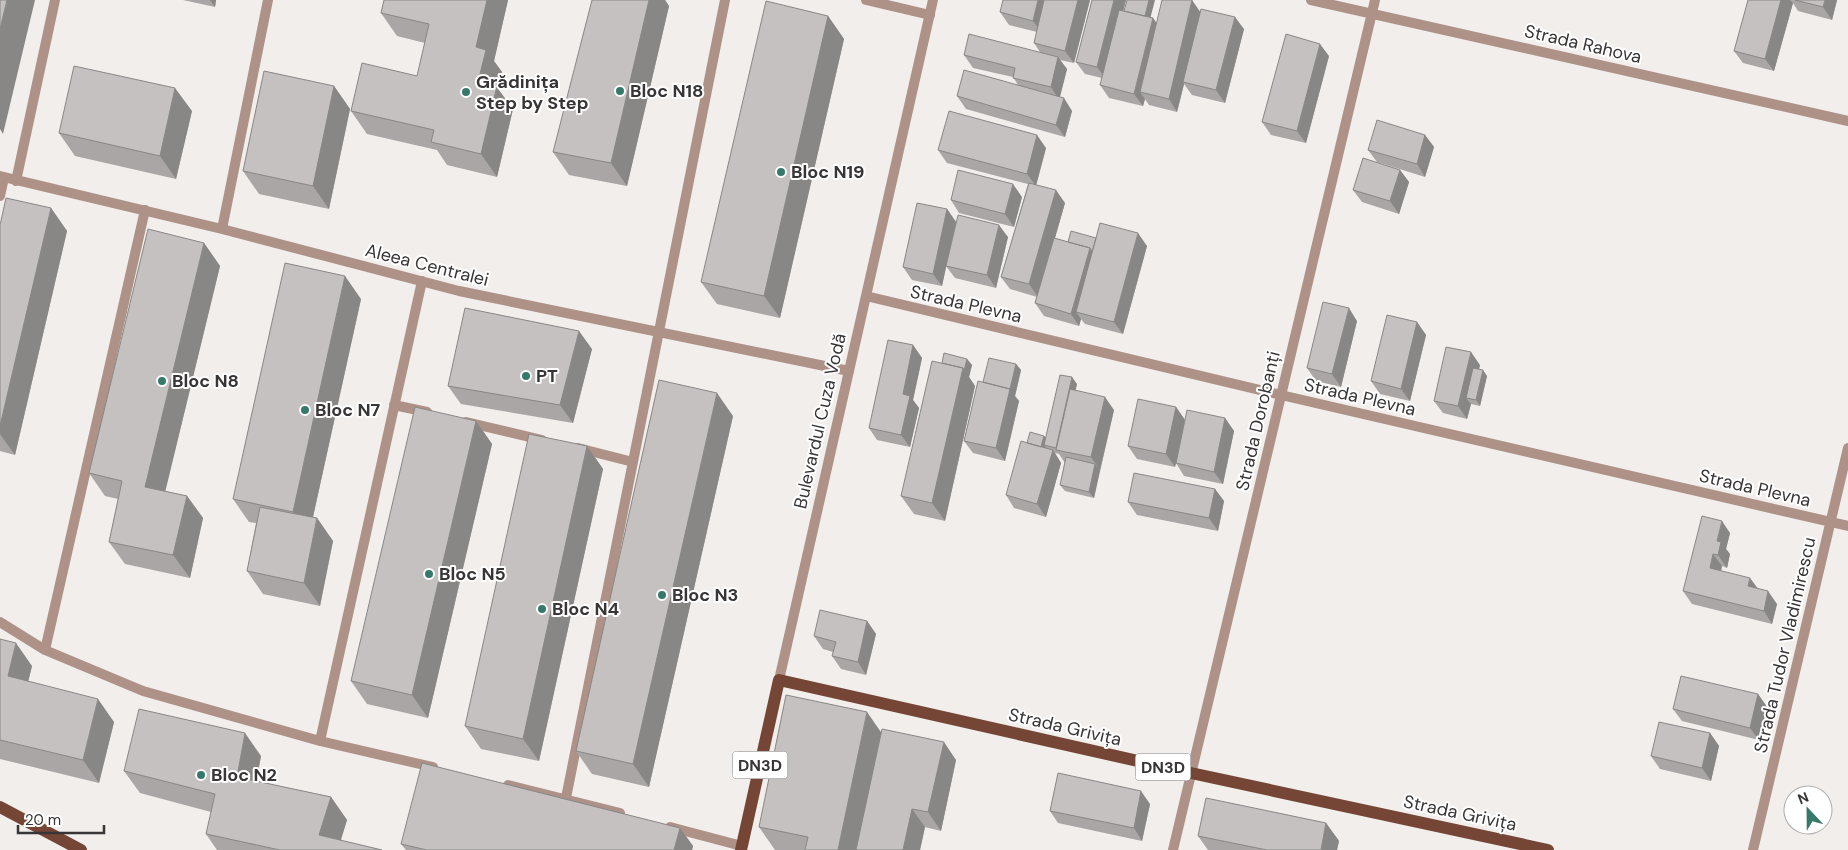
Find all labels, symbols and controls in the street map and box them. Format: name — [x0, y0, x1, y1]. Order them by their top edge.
street label: Strada Rahova — [1522, 19, 1644, 69]
place label: Grădinița Step by Step — [476, 70, 588, 115]
place label: Bloc N18 — [630, 79, 704, 103]
marker: Bloc N18 — [614, 85, 626, 97]
marker: Grădinița Step by Step — [460, 86, 472, 98]
place label: Bloc N19 — [791, 160, 865, 184]
marker: Bloc N19 — [775, 166, 787, 178]
street label: Aleea Centralei — [363, 238, 491, 292]
street label: Strada Plevna — [908, 280, 1024, 328]
street label: Bulevardul Cuza Vodă — [788, 331, 852, 511]
street label: Strada Dorobanți — [1230, 349, 1286, 493]
place label: PT — [536, 364, 558, 388]
place label: Bloc N8 — [172, 369, 239, 393]
marker: PT — [520, 370, 532, 382]
street label: Strada Plevna — [1302, 373, 1418, 421]
marker: Bloc N8 — [156, 375, 168, 387]
place label: Bloc N7 — [315, 398, 381, 422]
marker: Bloc N7 — [299, 404, 311, 416]
street label: Strada Plevna — [1697, 464, 1813, 512]
street label: Strada Tudor Vladimirescu — [1748, 535, 1822, 755]
place label: Bloc N5 — [439, 562, 506, 586]
marker: Bloc N5 — [423, 568, 435, 580]
place label: Bloc N3 — [672, 583, 738, 607]
marker: Bloc N3 — [656, 589, 668, 601]
place label: Bloc N4 — [552, 597, 620, 621]
marker: Bloc N4 — [536, 603, 548, 615]
street label: Strada Grivița — [1006, 702, 1124, 752]
road number: DN3D — [732, 752, 788, 778]
road number: DN3D — [1136, 754, 1190, 780]
place label: Bloc N2 — [211, 763, 277, 787]
marker: Bloc N2 — [195, 769, 207, 781]
north arrow — [1783, 785, 1833, 835]
text: N — [1795, 788, 1811, 808]
street label: Strada Grivița — [1401, 789, 1519, 837]
scale bar — [18, 802, 104, 834]
text: 20 m — [25, 810, 61, 830]

